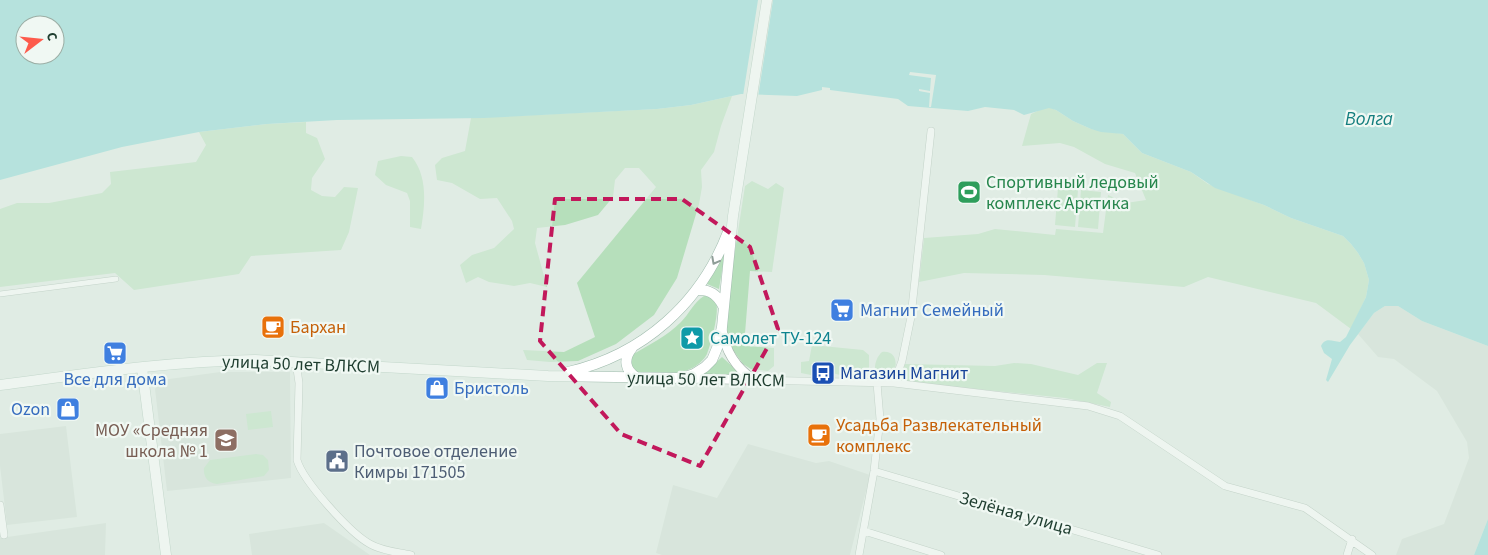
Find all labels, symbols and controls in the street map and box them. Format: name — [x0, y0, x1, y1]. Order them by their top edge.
north arrow — [15, 15, 65, 65]
text: С — [41, 30, 62, 43]
water label: Волга — [1345, 106, 1393, 133]
place label: Спортивный ледовый комплекс Арктика — [986, 170, 1159, 216]
sports icon: Спортивный ледовый комплекс Арктика — [956, 179, 982, 205]
one-way arrow — [711, 256, 721, 265]
supermarket icon: Магнит Семейный — [829, 297, 855, 323]
place label: Магнит Семейный — [860, 298, 1004, 323]
cafe icon: Бархан — [260, 314, 286, 340]
place label: Бархан — [290, 315, 346, 340]
place icon: Самолет ТУ-124 — [679, 325, 705, 351]
place label: Самолет ТУ-124 — [710, 326, 831, 351]
supermarket icon: Все для дома — [102, 340, 128, 366]
street label: улица 50 лет ВЛКСМ — [222, 349, 380, 380]
bus stop icon: Магазин Магнит — [810, 360, 836, 386]
place label: Магазин Магнит — [840, 361, 968, 386]
street label: улица 50 лет ВЛКСМ — [627, 366, 785, 393]
place label: Все для дома — [63, 367, 167, 392]
shop icon: Бристоль — [424, 375, 450, 401]
place label: Бристоль — [454, 376, 529, 401]
shop icon: Ozon — [55, 396, 81, 422]
place label: Ozon — [11, 397, 50, 422]
place label: Усадьба Развлекательный комплекс — [836, 413, 1042, 459]
place label: МОУ «Средняя школа № 1 — [95, 418, 208, 464]
cafe icon: Усадьба Развлекательный комплекс — [806, 422, 832, 448]
school or university icon: МОУ «Средняя школа № 1 — [213, 427, 239, 453]
place label: Почтовое отделение Кимры 171505 — [354, 439, 517, 485]
public building icon: Почтовое отделение Кимры 171505 — [324, 448, 350, 474]
street label: Зелёная улица — [956, 485, 1075, 542]

